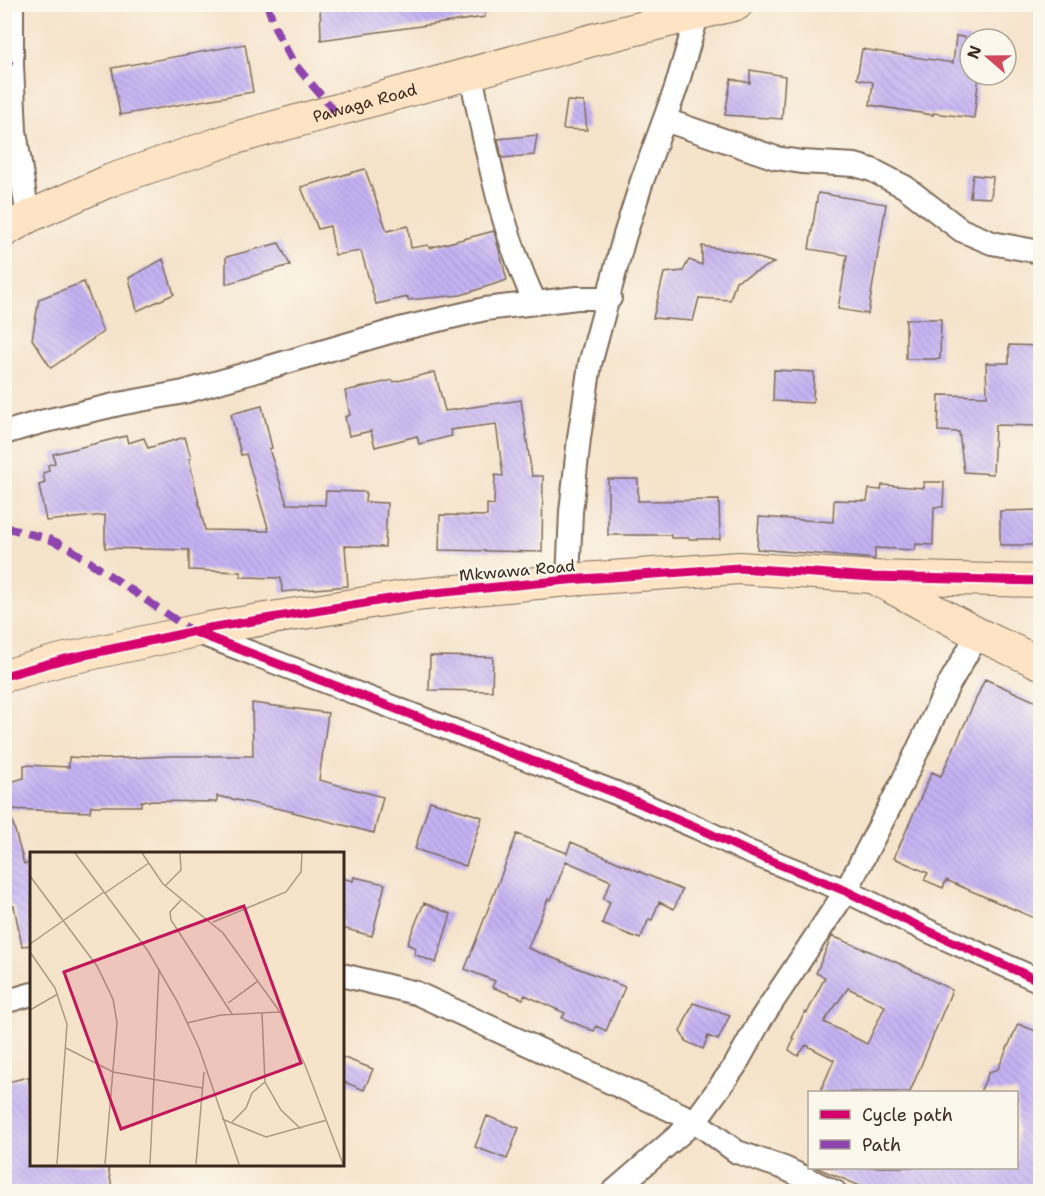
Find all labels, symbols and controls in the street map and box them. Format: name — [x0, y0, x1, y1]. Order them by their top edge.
north arrow — [958, 27, 1018, 87]
text: N — [962, 42, 986, 62]
street label: Pawaga Road — [310, 79, 419, 127]
street label: Mkwawa Road — [458, 555, 576, 586]
inset map — [30, 852, 344, 1166]
legend — [808, 1091, 1018, 1169]
text: Cycle path — [862, 1103, 953, 1127]
text: Path — [862, 1133, 901, 1157]

